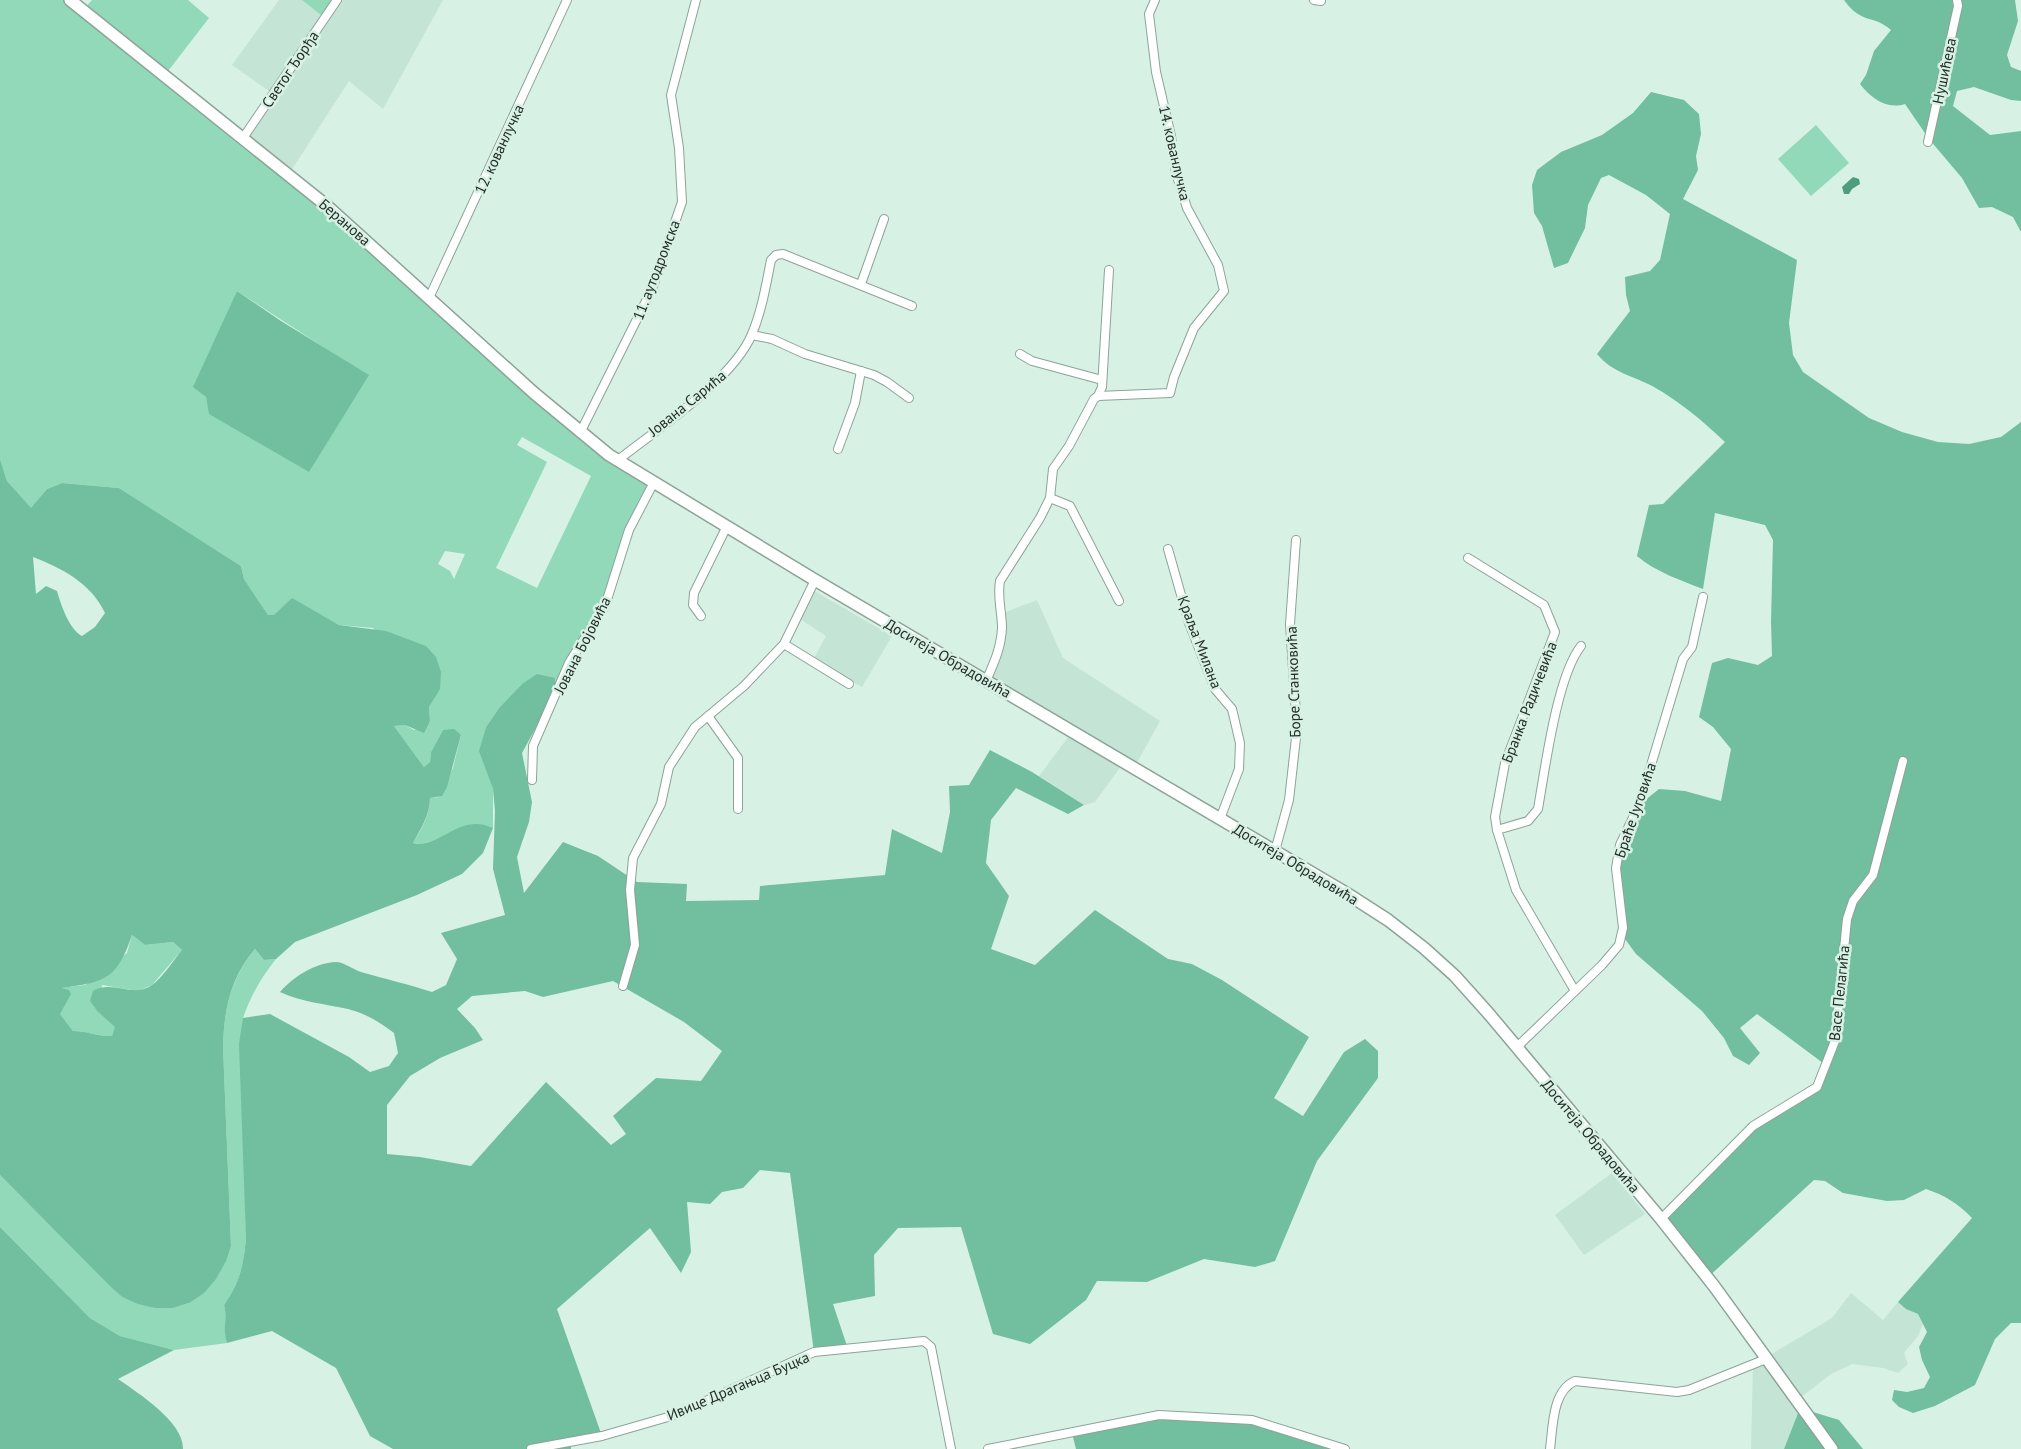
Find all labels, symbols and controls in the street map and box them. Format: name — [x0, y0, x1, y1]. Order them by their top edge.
street label: Светог Ђорђа — [257, 27, 323, 111]
street label: Нушићева — [1928, 36, 1960, 106]
street label: 12. кованлучка — [470, 101, 528, 197]
street label: 14. кованлучка — [1155, 104, 1195, 202]
street label: Беранова — [315, 194, 375, 250]
street label: 11. аутодромска — [628, 217, 684, 323]
street label: Јована Сарића — [643, 366, 730, 441]
street label: Јована Бојовића — [549, 593, 615, 698]
street label: Краља Милана — [1174, 593, 1226, 691]
street label: Доситеја Обрадовића — [881, 614, 1015, 702]
street label: Боре Станковића — [1282, 626, 1304, 738]
street label: Бранка Радичевића — [1497, 639, 1561, 765]
street label: Браће Југовића — [1610, 760, 1660, 860]
street label: Доситеја Обрадовића — [1230, 819, 1362, 909]
street label: Васе Пелагића — [1825, 944, 1853, 1042]
street label: Доситеја Обрадовића — [1538, 1075, 1644, 1197]
street label: Ивице Драгањца Буцка — [664, 1347, 812, 1425]

